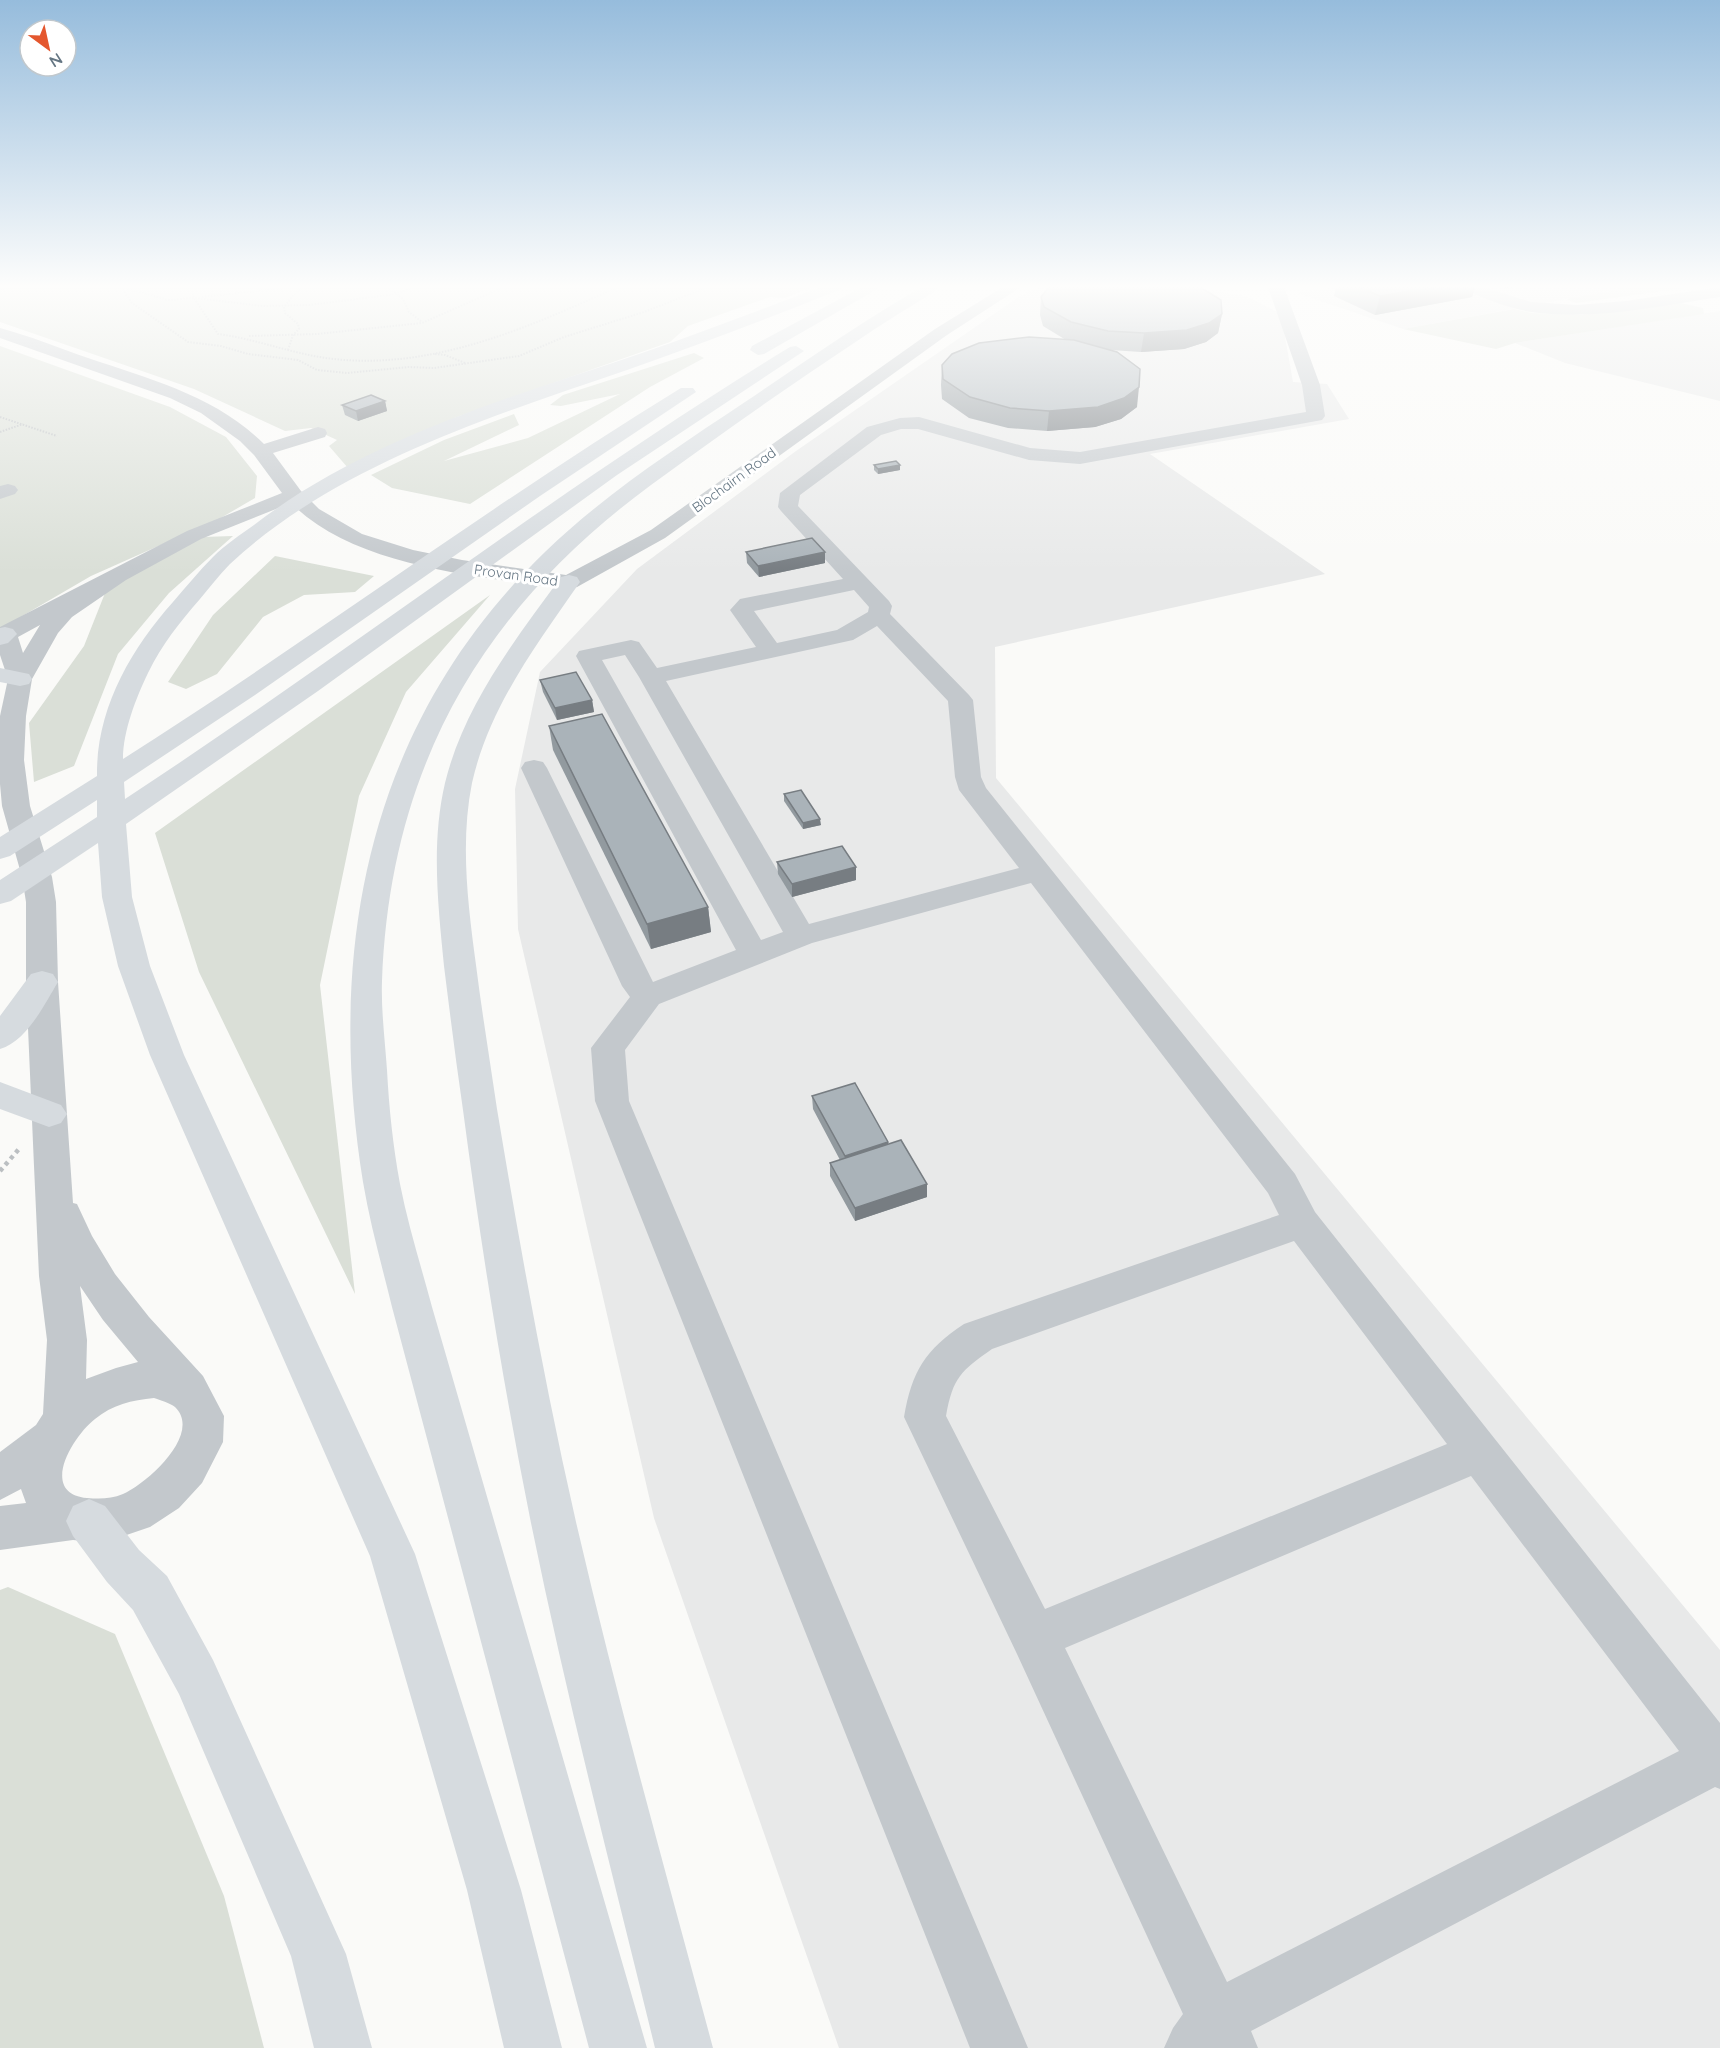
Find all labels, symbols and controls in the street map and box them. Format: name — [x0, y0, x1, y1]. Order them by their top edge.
north arrow — [18, 18, 78, 78]
text: N — [46, 49, 67, 72]
street label: Blochairn Road — [689, 444, 779, 516]
street label: Provan Road — [473, 560, 559, 590]

